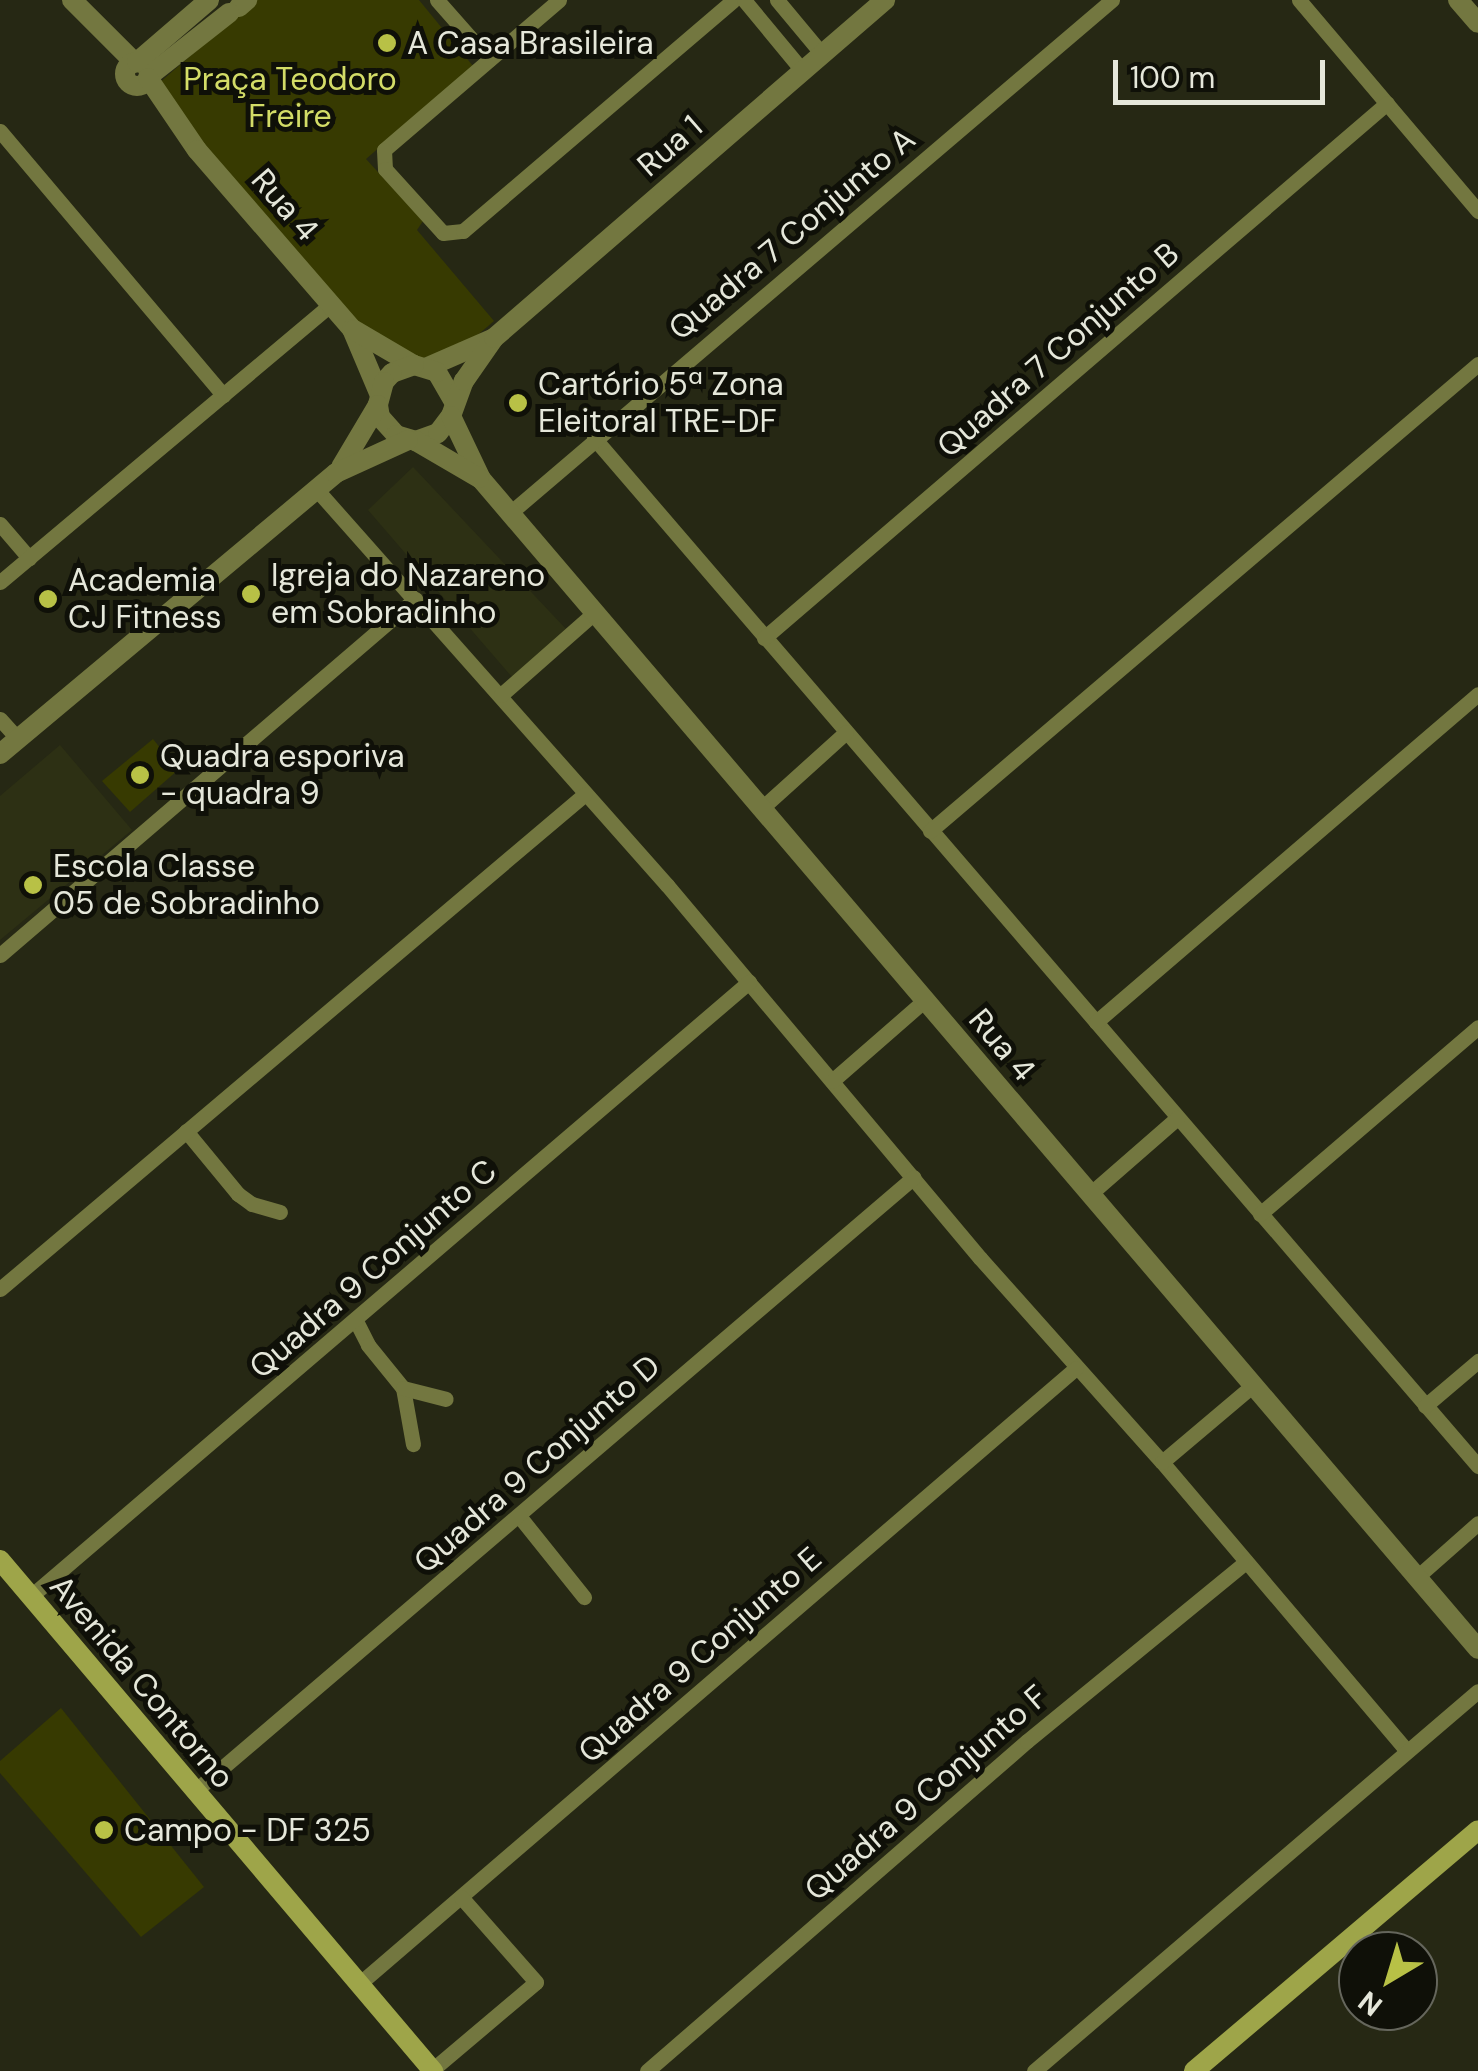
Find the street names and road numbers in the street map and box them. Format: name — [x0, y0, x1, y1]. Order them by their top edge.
street label: Rua 1 — [630, 107, 710, 185]
street label: Quadra 7 Conjunto A — [661, 120, 923, 348]
street label: Rua 4 — [243, 161, 327, 249]
street label: Quadra 7 Conjunto B — [929, 235, 1187, 465]
street label: Rua 4 — [961, 1001, 1043, 1089]
street label: Quadra 9 Conjunto C — [242, 1151, 504, 1387]
street label: Quadra 9 Conjunto D — [406, 1347, 668, 1581]
street label: Quadra 9 Conjunto E — [571, 1539, 829, 1771]
street label: Avenida Contorno — [42, 1568, 242, 1796]
street label: Quadra 9 Conjunto F — [797, 1677, 1055, 1909]

